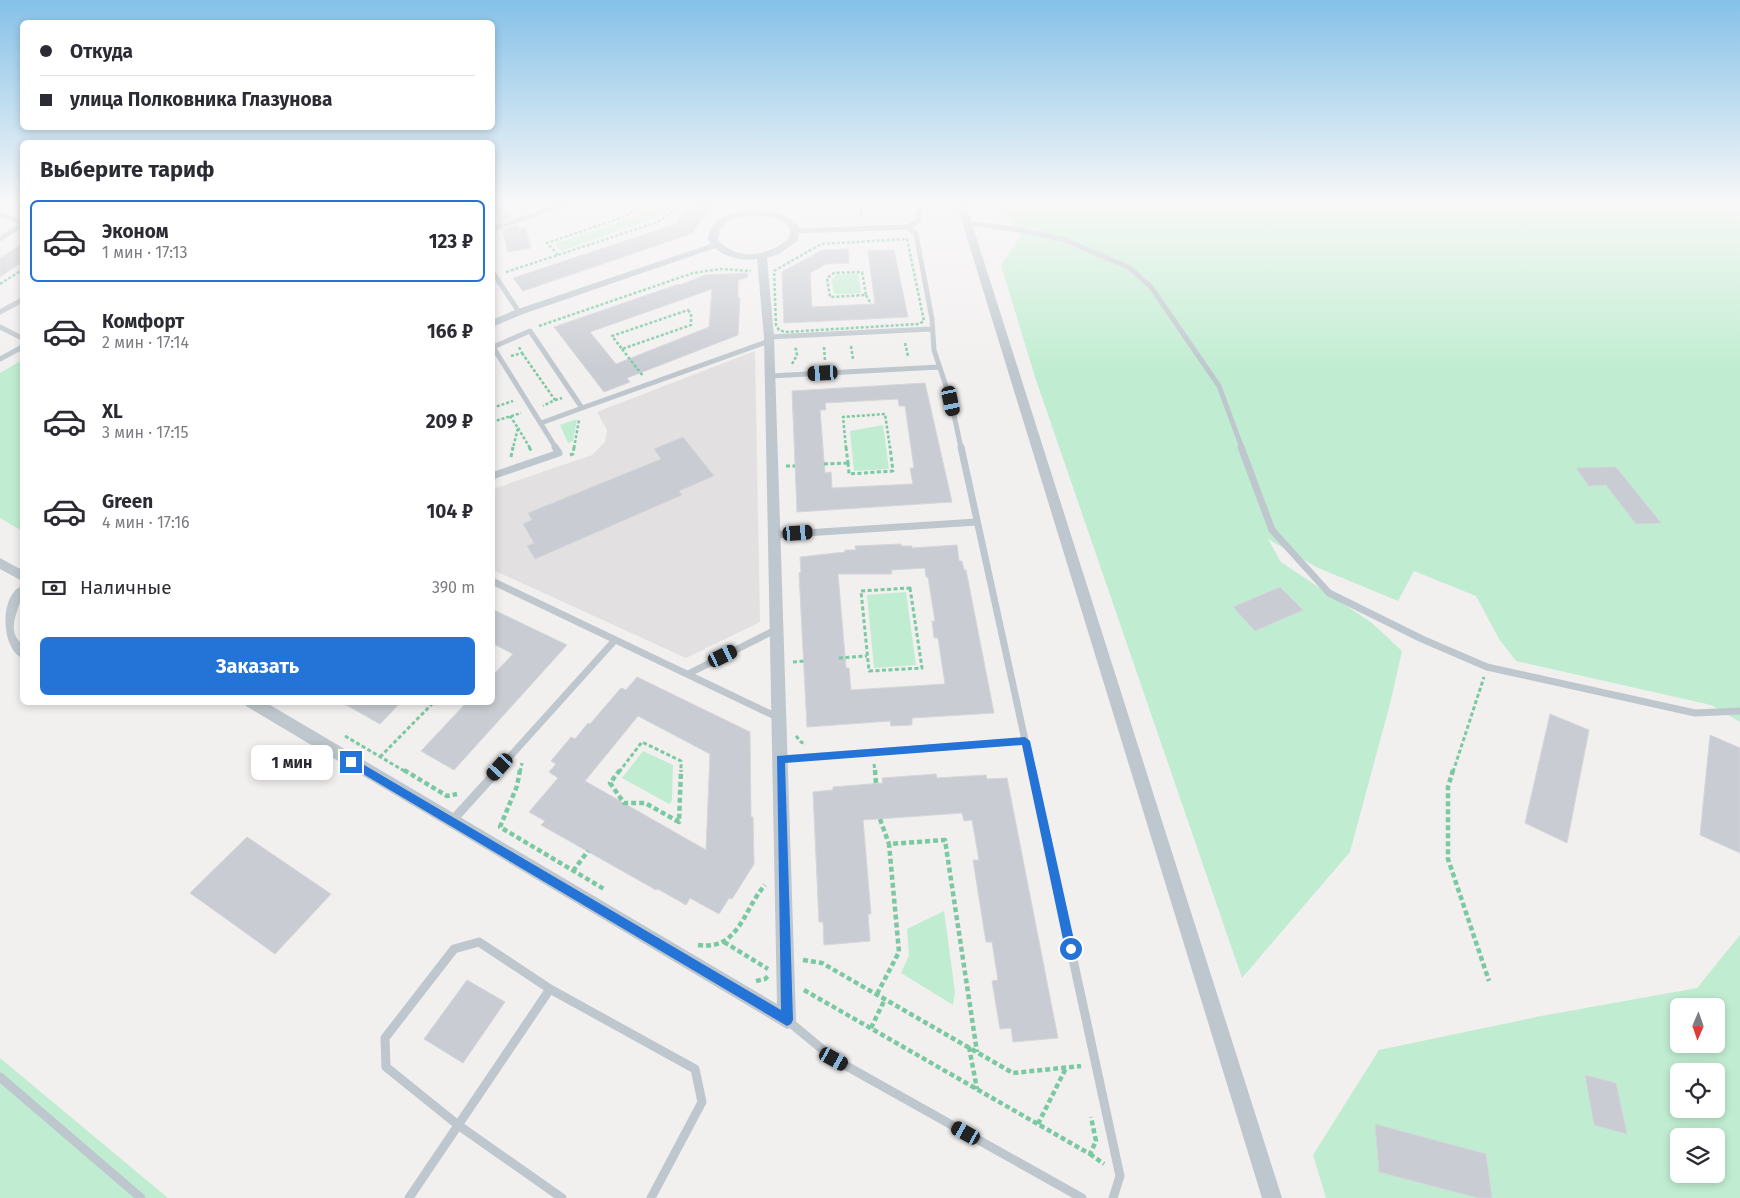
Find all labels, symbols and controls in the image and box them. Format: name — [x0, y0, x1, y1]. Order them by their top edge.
text: Откуда — [70, 40, 133, 63]
text: улица Полковника Глазунова — [70, 88, 332, 111]
text: Выберите тариф — [40, 156, 215, 183]
icon: car — [42, 219, 87, 264]
text: Эконом — [102, 220, 169, 243]
text: 123 ₽ — [429, 230, 473, 253]
text: 1 мин · 17:13 — [102, 243, 187, 262]
icon: car — [42, 309, 87, 354]
text: Комфорт — [102, 310, 184, 333]
text: 166 ₽ — [427, 320, 473, 343]
text: 2 мин · 17:14 — [102, 333, 189, 352]
car — [807, 365, 838, 381]
car — [940, 385, 961, 417]
icon: car — [42, 399, 87, 444]
text: XL — [102, 400, 123, 423]
text: 209 ₽ — [426, 410, 473, 433]
text: 3 мин · 17:15 — [102, 423, 189, 442]
icon: car — [42, 489, 87, 534]
text: Green — [102, 490, 153, 513]
text: 104 ₽ — [427, 500, 473, 523]
text: 4 мин · 17:16 — [102, 513, 190, 532]
car — [782, 524, 813, 542]
icon: cash — [40, 574, 68, 602]
text: Наличные — [80, 576, 172, 599]
text: 390 m — [432, 578, 475, 597]
button: Заказать — [40, 637, 475, 695]
car — [706, 643, 739, 669]
callout: 1 мин — [251, 744, 334, 780]
route end — [340, 751, 362, 773]
car — [484, 751, 515, 783]
text: 1 мин — [272, 753, 312, 772]
route start — [1060, 938, 1082, 960]
north arrow — [1670, 998, 1725, 1052]
map controls — [1670, 998, 1725, 1183]
car — [817, 1045, 850, 1073]
button: locate — [1670, 1063, 1725, 1118]
car — [949, 1119, 982, 1147]
button: layers — [1670, 1128, 1725, 1183]

